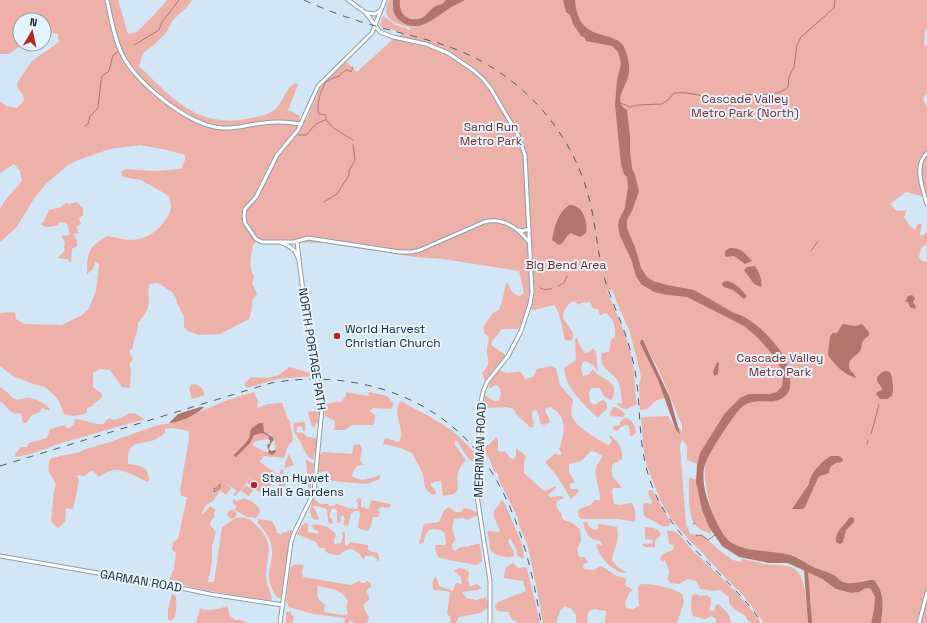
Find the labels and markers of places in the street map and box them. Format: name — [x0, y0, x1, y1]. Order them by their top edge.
place label: World Harvest Christian Church — [345, 321, 441, 351]
marker: World Harvest Christian Church — [332, 331, 342, 341]
place label: Stan Hywet Hall & Gardens — [262, 470, 344, 500]
marker: Stan Hywet Hall & Gardens — [249, 480, 259, 490]

